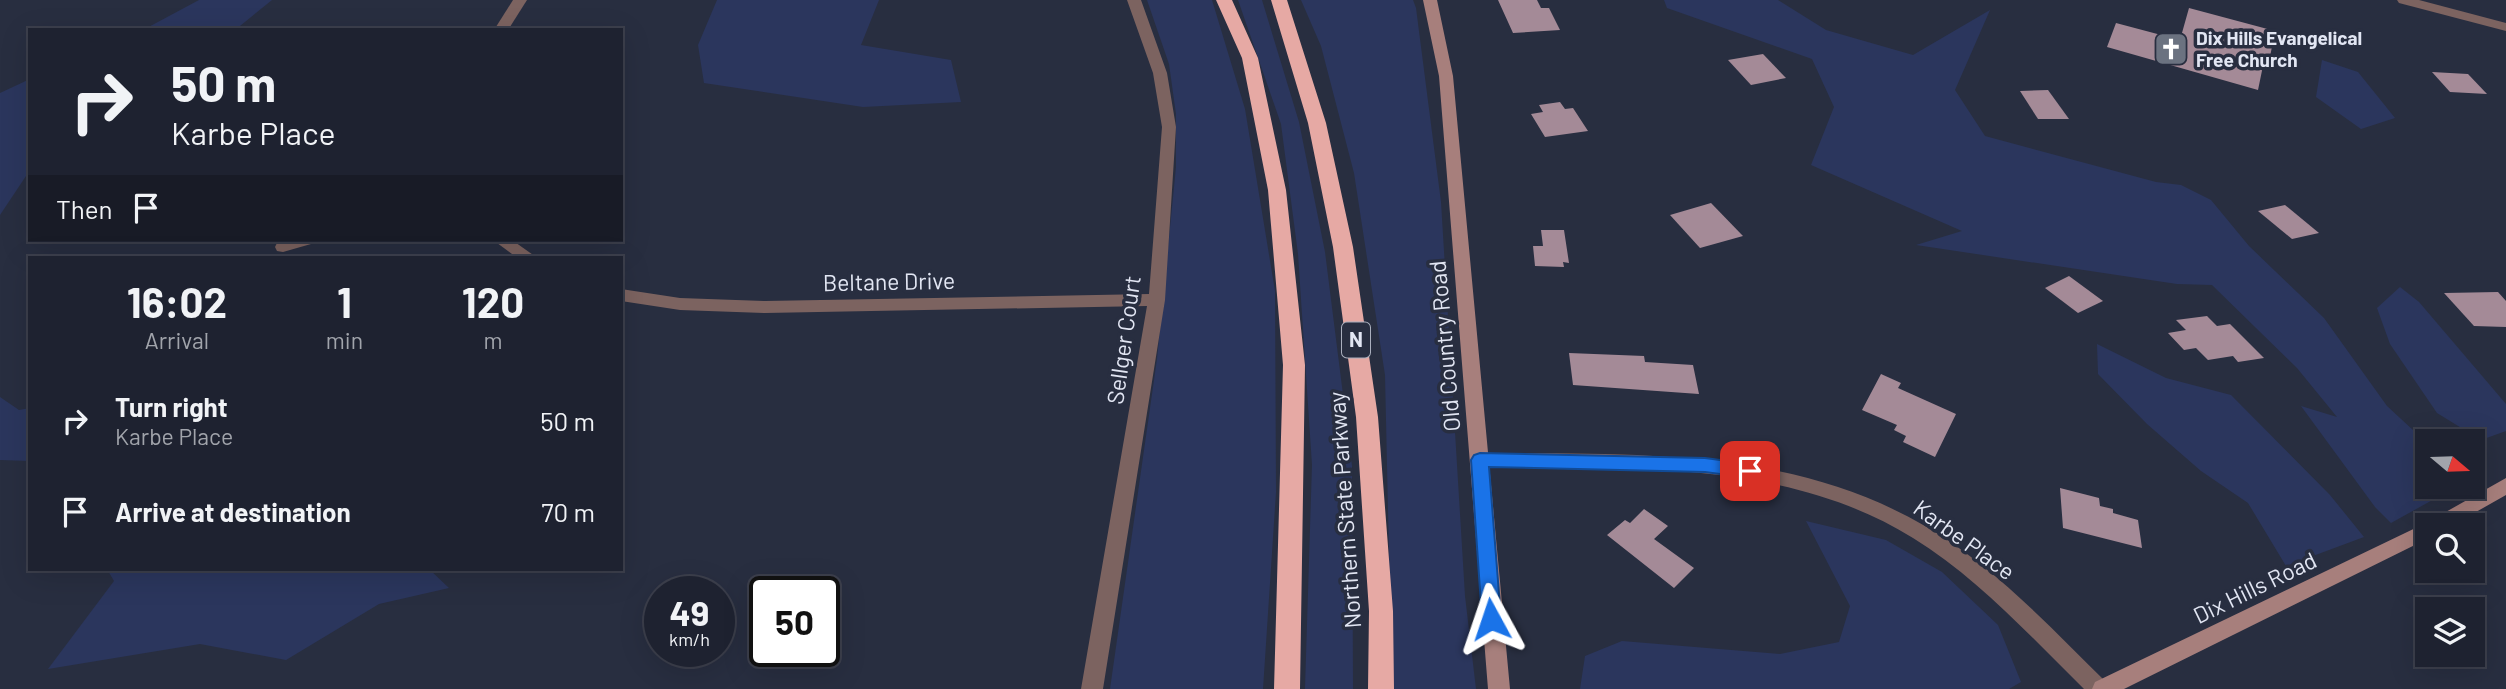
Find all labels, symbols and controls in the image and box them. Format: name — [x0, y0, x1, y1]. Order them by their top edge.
place label: Dix Hills Evangelical Free Church — [2196, 26, 2362, 71]
church icon: Dix Hills Evangelical Free Church — [2152, 30, 2190, 68]
text: 50 m — [171, 53, 276, 112]
icon: right — [56, 56, 147, 147]
text: Karbe Place — [171, 113, 336, 151]
icon: arrive — [127, 189, 165, 227]
text: Then — [56, 193, 113, 224]
street label: Old Country Road — [1423, 259, 1465, 433]
street label: Beltane Drive — [823, 266, 955, 296]
street label: Sellger Court — [1100, 274, 1146, 406]
text: 16:02 — [127, 276, 227, 326]
text: 1 — [337, 276, 352, 326]
text: 120 — [462, 276, 524, 326]
road number: N — [1342, 322, 1370, 358]
text: Arrival — [145, 326, 209, 354]
text: min — [326, 326, 363, 354]
text: m — [484, 326, 503, 354]
street label: Northern State Parkway — [1322, 390, 1366, 629]
text: Turn right — [115, 391, 228, 422]
icon: right — [56, 402, 94, 440]
text: 50 m — [540, 405, 595, 436]
text: Karbe Place — [115, 422, 233, 450]
north arrow — [2415, 429, 2485, 499]
map controls — [2415, 429, 2485, 667]
pin — [1720, 441, 1780, 501]
icon: arrive — [1731, 452, 1769, 490]
icon: arrive — [56, 493, 94, 531]
street label: Karbe Place — [1909, 493, 2021, 585]
text: Arrive at destination — [115, 496, 351, 527]
text: 70 m — [541, 496, 595, 527]
button: search — [2415, 513, 2485, 583]
street label: Dix Hills Road — [2188, 545, 2321, 629]
speed limit sign: 50 — [749, 576, 840, 667]
position arrow — [1454, 582, 1528, 656]
text: 49 — [670, 591, 709, 633]
button: layers — [2415, 597, 2485, 667]
text: km/h — [669, 628, 710, 650]

